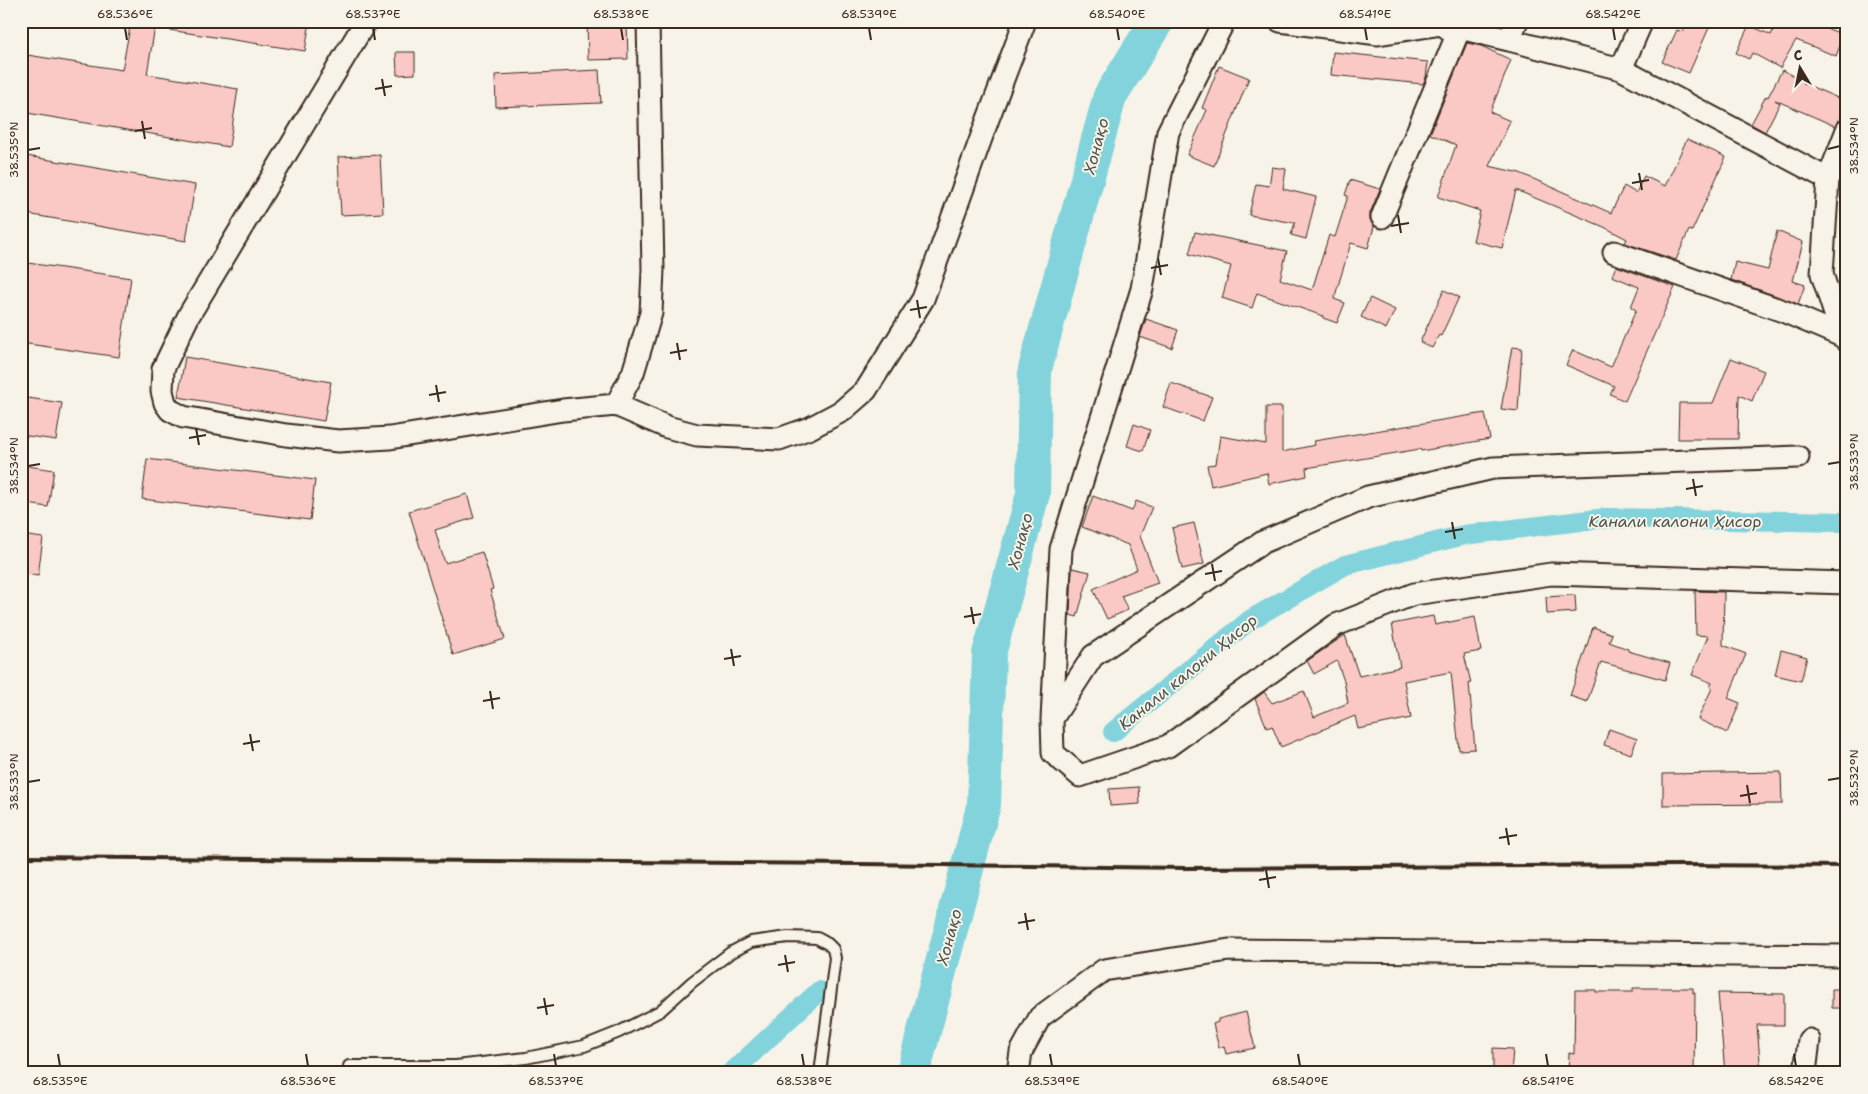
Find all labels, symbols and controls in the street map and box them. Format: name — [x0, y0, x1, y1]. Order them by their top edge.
text: 68.536°E — [97, 6, 153, 22]
text: 68.537°E — [345, 6, 401, 22]
text: 68.538°E — [593, 6, 649, 22]
text: 68.539°E — [841, 6, 897, 22]
text: 68.540°E — [1089, 6, 1145, 22]
text: 68.541°E — [1339, 6, 1391, 22]
text: 68.542°E — [1585, 6, 1641, 22]
north arrow — [1776, 42, 1826, 92]
text: С — [1792, 46, 1804, 65]
water label: Хонақо — [1078, 115, 1114, 177]
text: 38.534°N — [1846, 117, 1862, 175]
text: 38.535°N — [6, 122, 22, 178]
text: 38.533°N — [1846, 433, 1862, 491]
text: 38.534°N — [6, 437, 22, 495]
water label: Хонақо — [1002, 510, 1038, 572]
water label: Канали калони Ҳисор — [1589, 511, 1761, 532]
water label: Канали калони Ҳисор — [1114, 609, 1262, 735]
text: 38.532°N — [1846, 749, 1862, 807]
text: 38.533°N — [6, 753, 22, 811]
water label: Хонақо — [931, 906, 967, 968]
text: 68.535°E — [33, 1073, 87, 1089]
text: 68.536°E — [280, 1073, 336, 1089]
text: 68.537°E — [528, 1073, 584, 1089]
text: 68.538°E — [776, 1073, 832, 1089]
text: 68.539°E — [1024, 1073, 1080, 1089]
text: 68.540°E — [1272, 1073, 1328, 1089]
text: 68.541°E — [1522, 1073, 1574, 1089]
text: 68.542°E — [1768, 1073, 1824, 1089]

